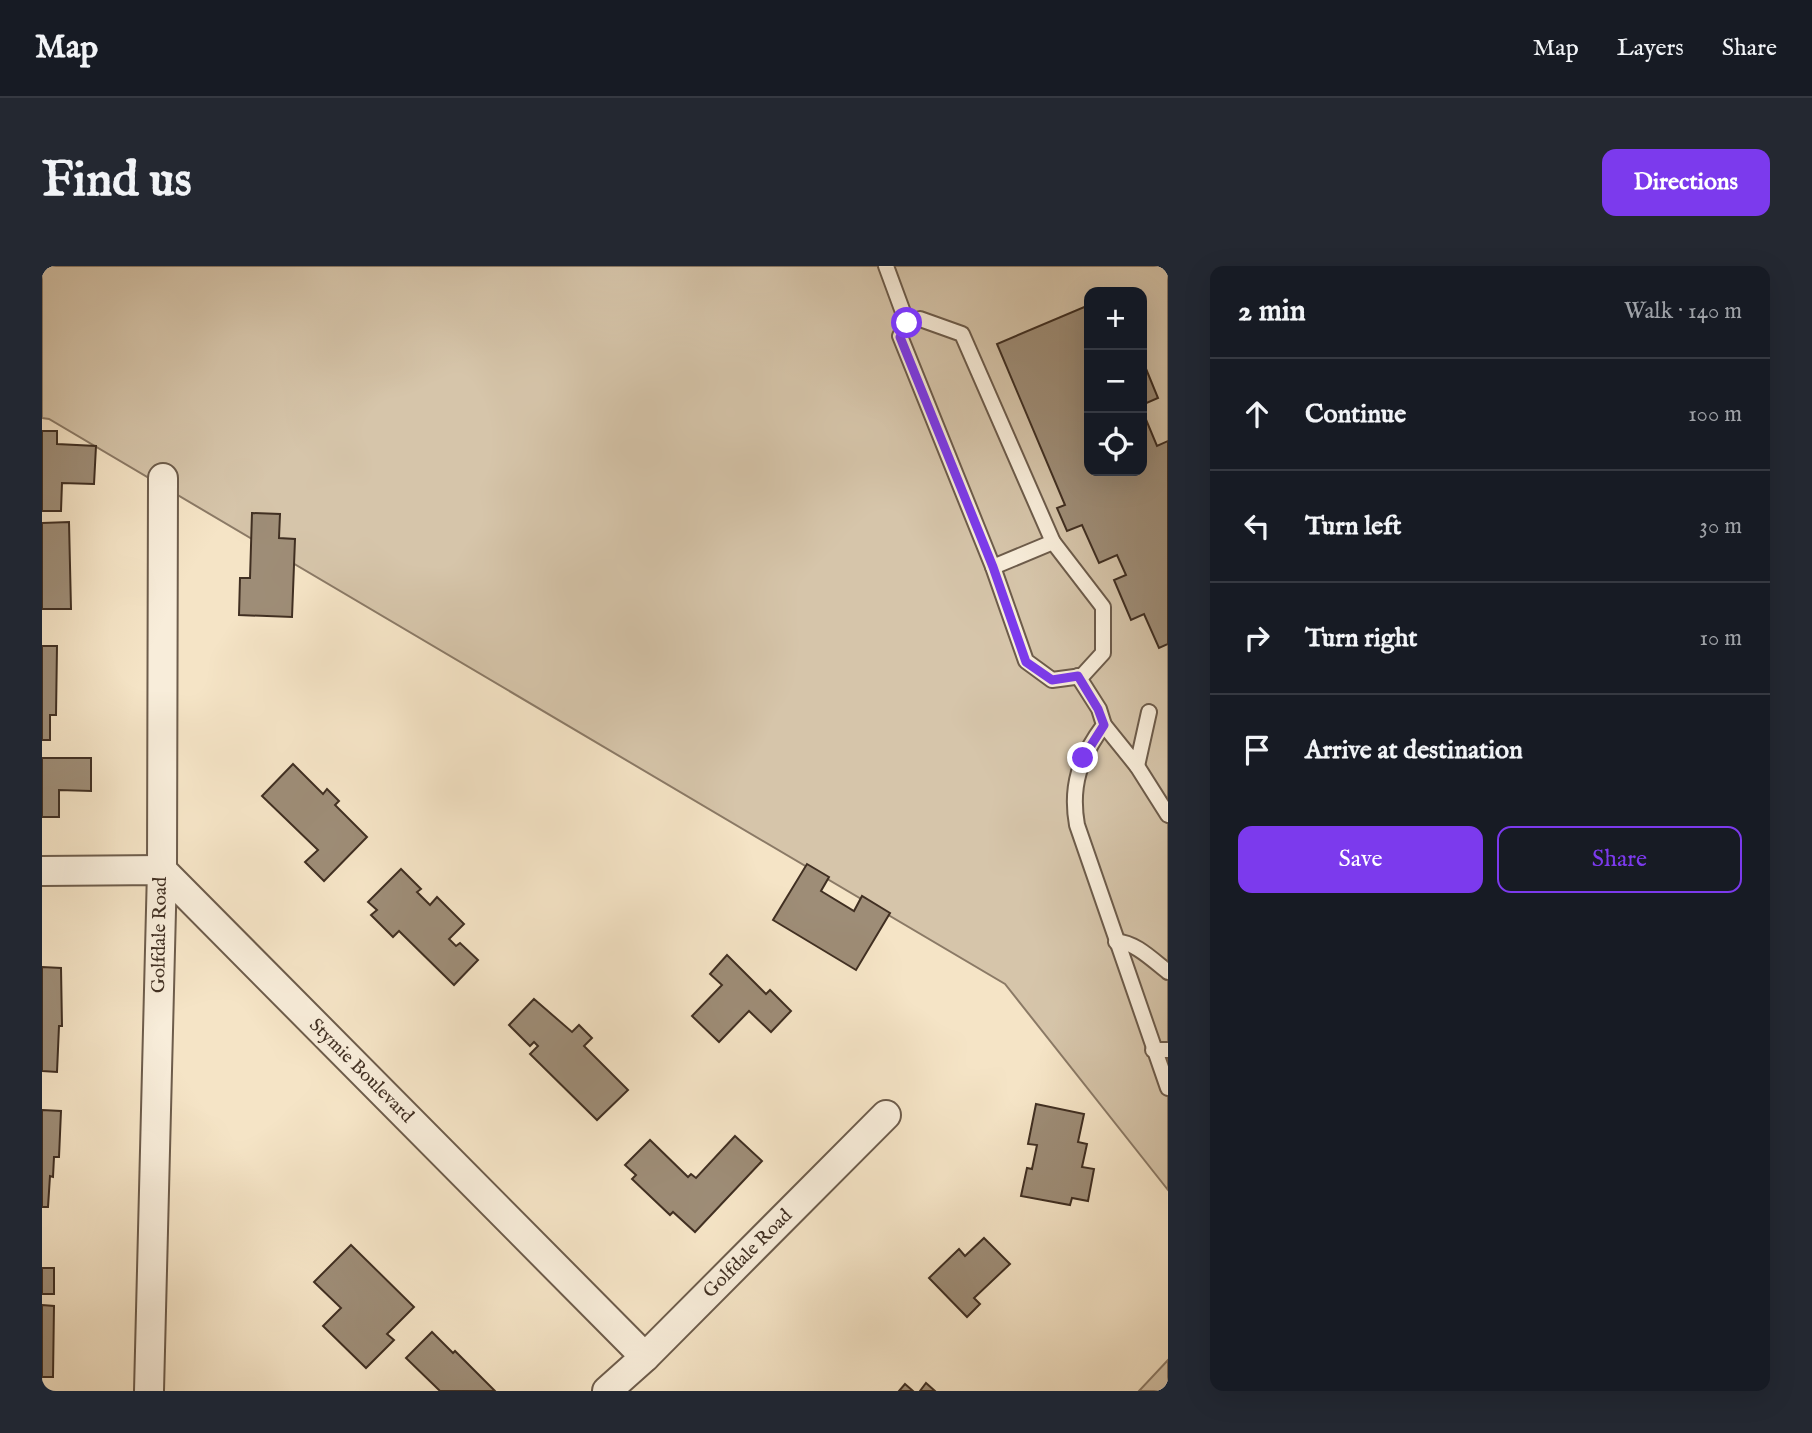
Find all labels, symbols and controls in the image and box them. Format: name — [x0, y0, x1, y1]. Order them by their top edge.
text: Map — [35, 27, 98, 69]
text: Map — [1533, 33, 1579, 64]
text: Layers — [1617, 33, 1684, 64]
text: Share — [1722, 33, 1777, 64]
button: Directions — [1602, 149, 1770, 216]
text: Find us — [42, 151, 192, 213]
map controls — [1084, 287, 1147, 476]
button: + — [1084, 287, 1147, 350]
text: 2 min — [1238, 293, 1306, 331]
text: Walk · 140 m — [1624, 297, 1742, 326]
route start — [891, 307, 922, 338]
button: − — [1084, 350, 1147, 413]
icon: ahead — [1238, 395, 1276, 433]
text: Continue — [1305, 398, 1406, 431]
text: 100 m — [1688, 400, 1742, 429]
button: locate — [1084, 413, 1147, 476]
icon: left — [1238, 507, 1276, 545]
text: Turn left — [1305, 510, 1402, 543]
text: 30 m — [1699, 512, 1742, 541]
icon: right — [1238, 619, 1276, 657]
text: Turn right — [1305, 622, 1418, 655]
text: 10 m — [1699, 624, 1742, 653]
icon: arrive — [1238, 731, 1276, 769]
text: Arrive at destination — [1305, 734, 1523, 767]
route end — [1067, 742, 1098, 773]
button: Save — [1238, 826, 1483, 893]
button: Share — [1497, 826, 1742, 893]
street label: Golfdale Road — [147, 876, 173, 993]
street label: Stymie Boulevard — [304, 1014, 419, 1129]
street label: Golfdale Road — [698, 1204, 798, 1304]

